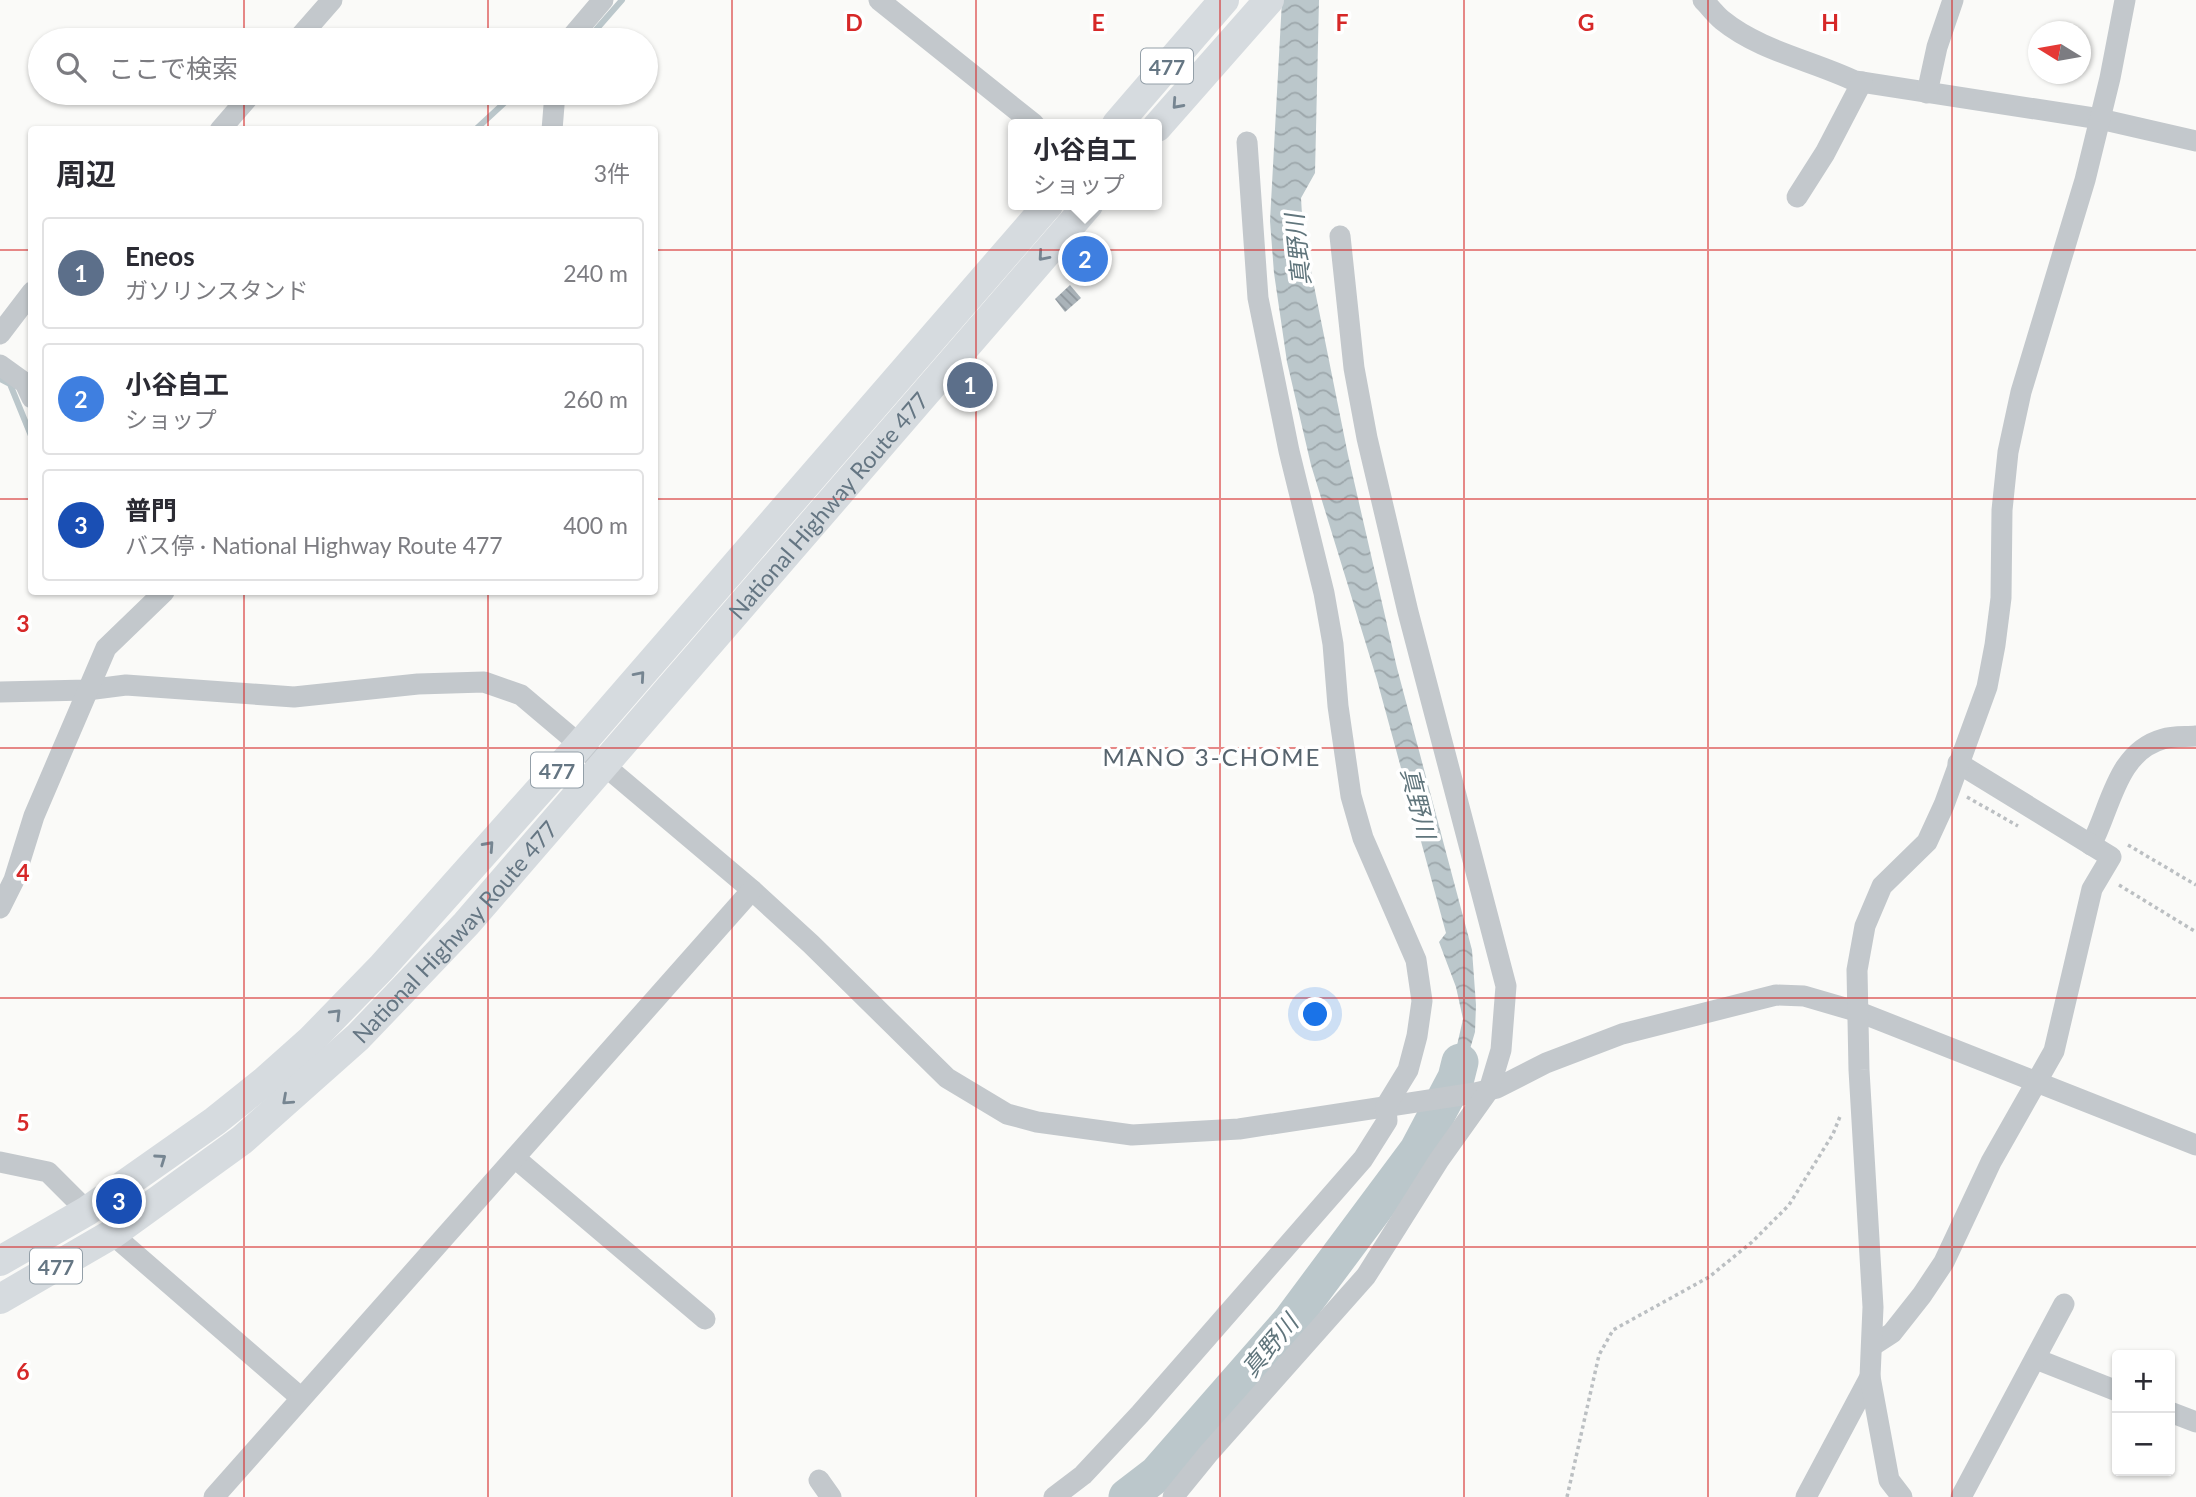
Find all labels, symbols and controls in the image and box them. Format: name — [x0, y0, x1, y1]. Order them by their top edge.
text: D — [845, 8, 863, 36]
text: E — [1091, 8, 1105, 36]
text: F — [1335, 8, 1349, 36]
text: G — [1578, 8, 1594, 36]
text: H — [1821, 8, 1839, 36]
north arrow — [2028, 21, 2091, 84]
search box — [28, 28, 658, 105]
icon: search — [52, 48, 90, 86]
road number: 477 — [1141, 48, 1193, 84]
text: ここで検索 — [108, 52, 238, 84]
one-way arrow — [1173, 96, 1186, 109]
popup — [1008, 119, 1162, 210]
text: 小谷自工 — [1033, 133, 1137, 165]
text: 周辺 — [56, 155, 116, 191]
text: 3件 — [594, 159, 630, 187]
text: ショップ — [1033, 170, 1125, 198]
water label: 真野川 — [1279, 210, 1315, 287]
pin: 2 — [1062, 233, 1108, 285]
text: Eneos — [125, 240, 195, 272]
one-way arrow — [1039, 248, 1051, 261]
text: 1 — [74, 259, 88, 287]
text: 240 m — [563, 259, 628, 287]
text: ガソリンスタンド — [125, 276, 309, 304]
pin: 1 — [947, 359, 993, 411]
text: 小谷自工 — [125, 368, 229, 400]
text: 2 — [74, 385, 88, 413]
text: 260 m — [563, 385, 628, 413]
street label: National Highway Route 477 — [722, 386, 934, 625]
text: ショップ — [125, 405, 217, 433]
text: 普門 — [125, 494, 177, 526]
text: 3 — [74, 511, 88, 539]
text: 400 m — [563, 511, 628, 539]
text: バス停 · National Highway Route 477 — [125, 531, 503, 559]
text: 3 — [16, 609, 30, 637]
one-way arrow — [632, 671, 644, 684]
district label: MANO 3-CHOME — [1103, 742, 1321, 771]
road number: 477 — [531, 752, 583, 788]
water label: 真野川 — [1396, 765, 1443, 844]
street label: National Highway Route 477 — [346, 815, 563, 1049]
one-way arrow — [481, 842, 494, 855]
text: 4 — [16, 858, 30, 886]
your location — [1298, 997, 1332, 1031]
one-way arrow — [327, 1009, 340, 1022]
one-way arrow — [282, 1092, 295, 1104]
text: 5 — [16, 1108, 30, 1136]
one-way arrow — [153, 1155, 166, 1167]
pin: 3 — [96, 1175, 142, 1227]
road number: 477 — [30, 1248, 82, 1284]
water label: 真野川 — [1235, 1306, 1305, 1382]
map controls — [2112, 1350, 2175, 1476]
button: + — [2112, 1350, 2175, 1413]
text: 6 — [16, 1357, 30, 1385]
button: − — [2112, 1413, 2175, 1476]

